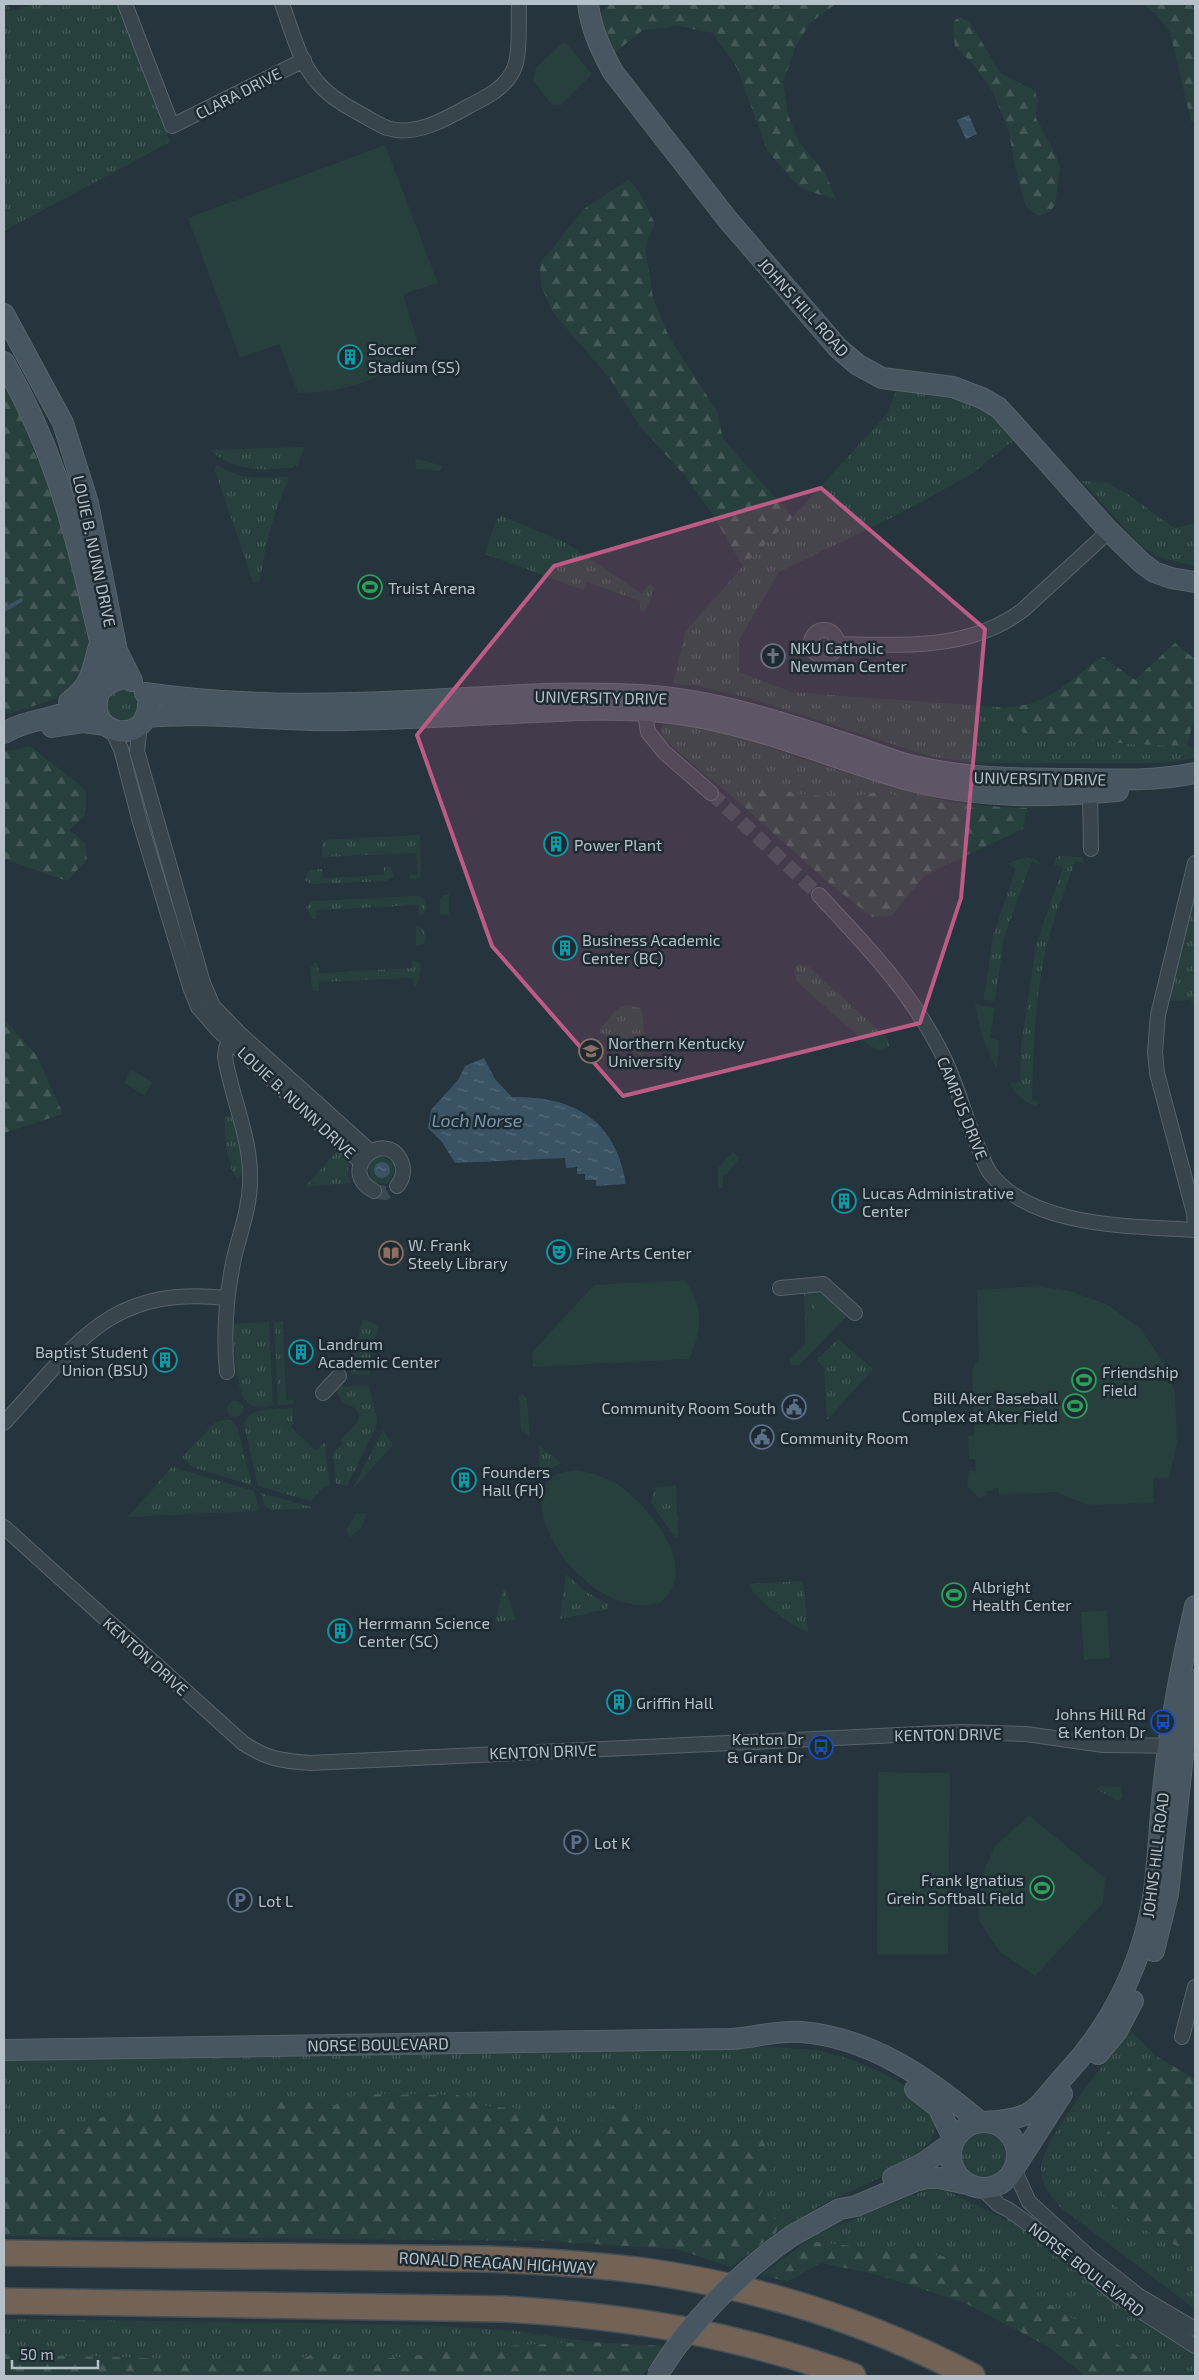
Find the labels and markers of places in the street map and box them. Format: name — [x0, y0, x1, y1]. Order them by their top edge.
place label: Soccer Stadium (SS) — [368, 339, 460, 376]
building icon: Soccer Stadium (SS) — [337, 344, 363, 370]
sports icon: Truist Arena — [357, 574, 383, 600]
place label: Truist Arena — [388, 578, 476, 597]
place label: NKU Catholic Newman Center — [790, 638, 907, 675]
church icon: NKU Catholic Newman Center — [760, 643, 786, 669]
building icon: Power Plant — [543, 831, 569, 857]
place label: Power Plant — [574, 835, 662, 854]
place label: Business Academic Center (BC) — [582, 930, 721, 967]
building icon: Business Academic Center (BC) — [552, 935, 578, 961]
place label: Northern Kentucky University — [608, 1033, 745, 1070]
school or university icon: Northern Kentucky University — [578, 1038, 604, 1064]
place label: Lucas Administrative Center — [862, 1183, 1014, 1220]
building icon: Lucas Administrative Center — [831, 1188, 857, 1214]
place label: W. Frank Steely Library — [408, 1235, 508, 1272]
theatre icon: Fine Arts Center — [546, 1239, 572, 1265]
library icon: W. Frank Steely Library — [378, 1240, 404, 1266]
place label: Fine Arts Center — [576, 1243, 693, 1262]
place label: Landrum Academic Center — [318, 1334, 440, 1371]
building icon: Landrum Academic Center — [288, 1339, 314, 1365]
place label: Baptist Student Union (BSU) — [35, 1342, 148, 1379]
building icon: Baptist Student Union (BSU) — [152, 1347, 178, 1373]
place label: Friendship Field — [1102, 1362, 1178, 1399]
sports icon: Friendship Field — [1071, 1367, 1097, 1393]
place label: Bill Aker Baseball Complex at Aker Field — [902, 1388, 1058, 1425]
sports icon: Bill Aker Baseball Complex at Aker Field — [1062, 1393, 1088, 1419]
public building icon: Community Room South — [781, 1394, 807, 1420]
place label: Community Room South — [601, 1398, 776, 1417]
public building icon: Community Room — [749, 1424, 775, 1450]
place label: Community Room — [780, 1428, 908, 1447]
place label: Founders Hall (FH) — [482, 1462, 550, 1499]
building icon: Founders Hall (FH) — [451, 1467, 477, 1493]
place label: Albright Health Center — [972, 1577, 1072, 1614]
sports icon: Albright Health Center — [941, 1582, 967, 1608]
place label: Herrmann Science Center (SC) — [358, 1613, 490, 1650]
building icon: Herrmann Science Center (SC) — [327, 1618, 353, 1644]
building icon: Griffin Hall — [606, 1689, 632, 1715]
place label: Griffin Hall — [636, 1693, 713, 1712]
place label: Johns Hill Rd & Kenton Dr — [1055, 1704, 1147, 1741]
bus stop icon: Johns Hill Rd & Kenton Dr — [1150, 1709, 1176, 1735]
place label: Kenton Dr & Grant Dr — [727, 1729, 805, 1766]
bus stop icon: Kenton Dr & Grant Dr — [808, 1734, 834, 1760]
parking icon: Lot K — [563, 1829, 589, 1855]
place label: Lot K — [594, 1833, 631, 1852]
place label: Frank Ignatius Grein Softball Field — [886, 1870, 1024, 1907]
sports icon: Frank Ignatius Grein Softball Field — [1029, 1875, 1055, 1901]
parking icon: Lot L — [227, 1887, 253, 1913]
place label: Lot L — [258, 1891, 293, 1910]

